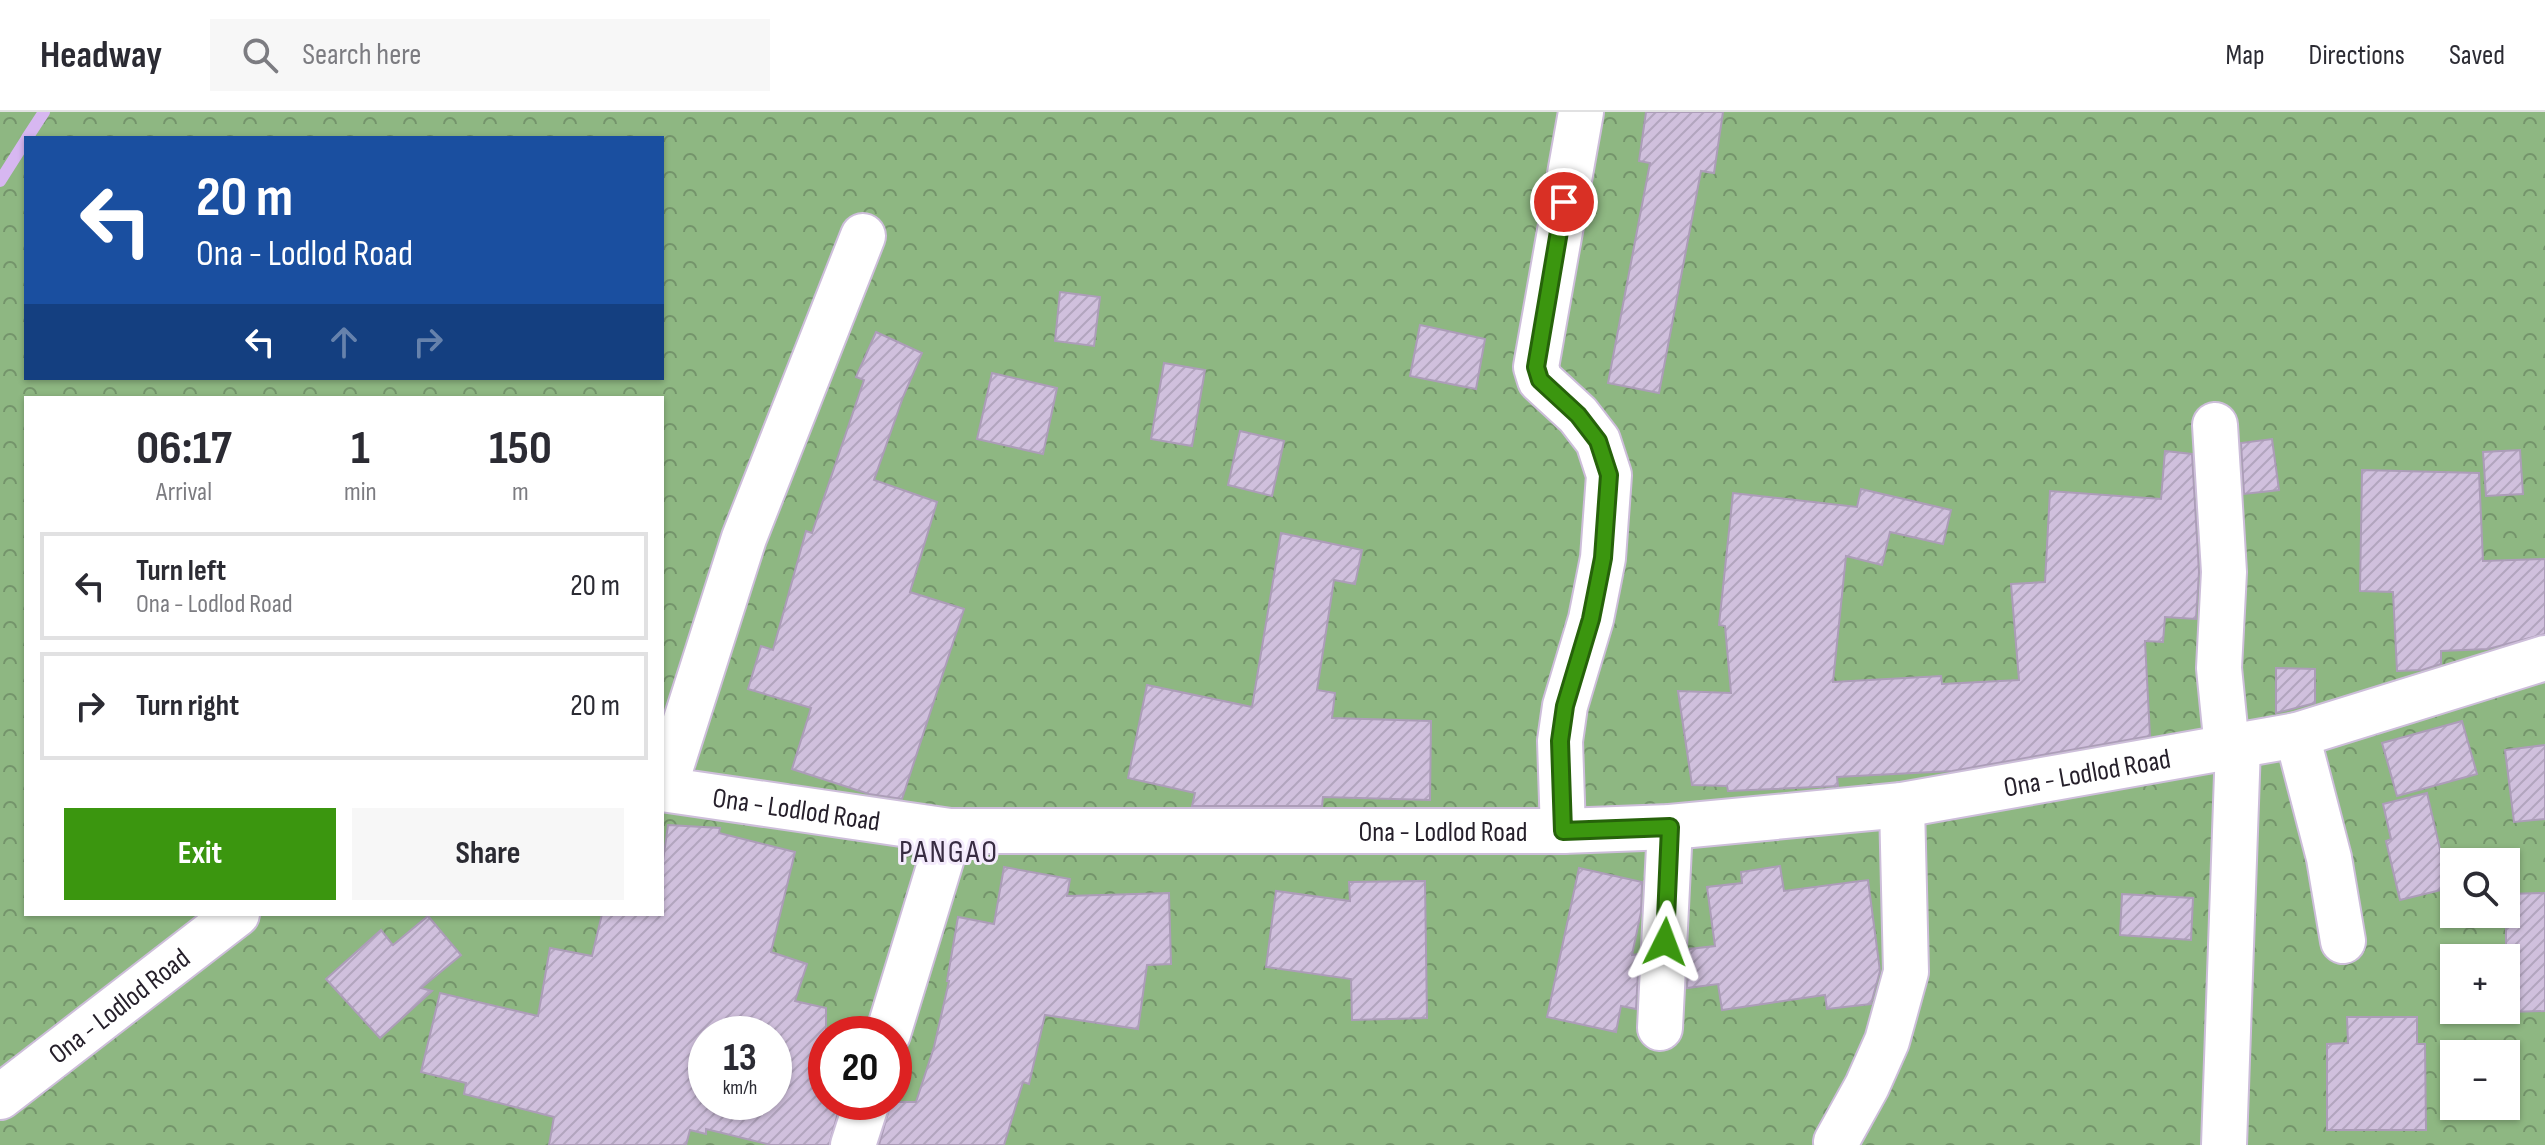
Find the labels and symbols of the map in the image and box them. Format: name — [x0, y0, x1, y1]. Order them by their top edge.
pin — [1530, 168, 1598, 236]
street label: Ona - Lodlod Road — [2001, 743, 2173, 805]
street label: Ona - Lodlod Road — [710, 782, 882, 839]
street label: Ona - Lodlod Road — [1359, 816, 1527, 849]
district label: PANGAO — [899, 833, 999, 872]
position arrow — [1623, 900, 1707, 984]
street label: Ona - Lodlod Road — [43, 942, 197, 1071]
speed limit sign: 20 — [808, 1016, 912, 1120]

